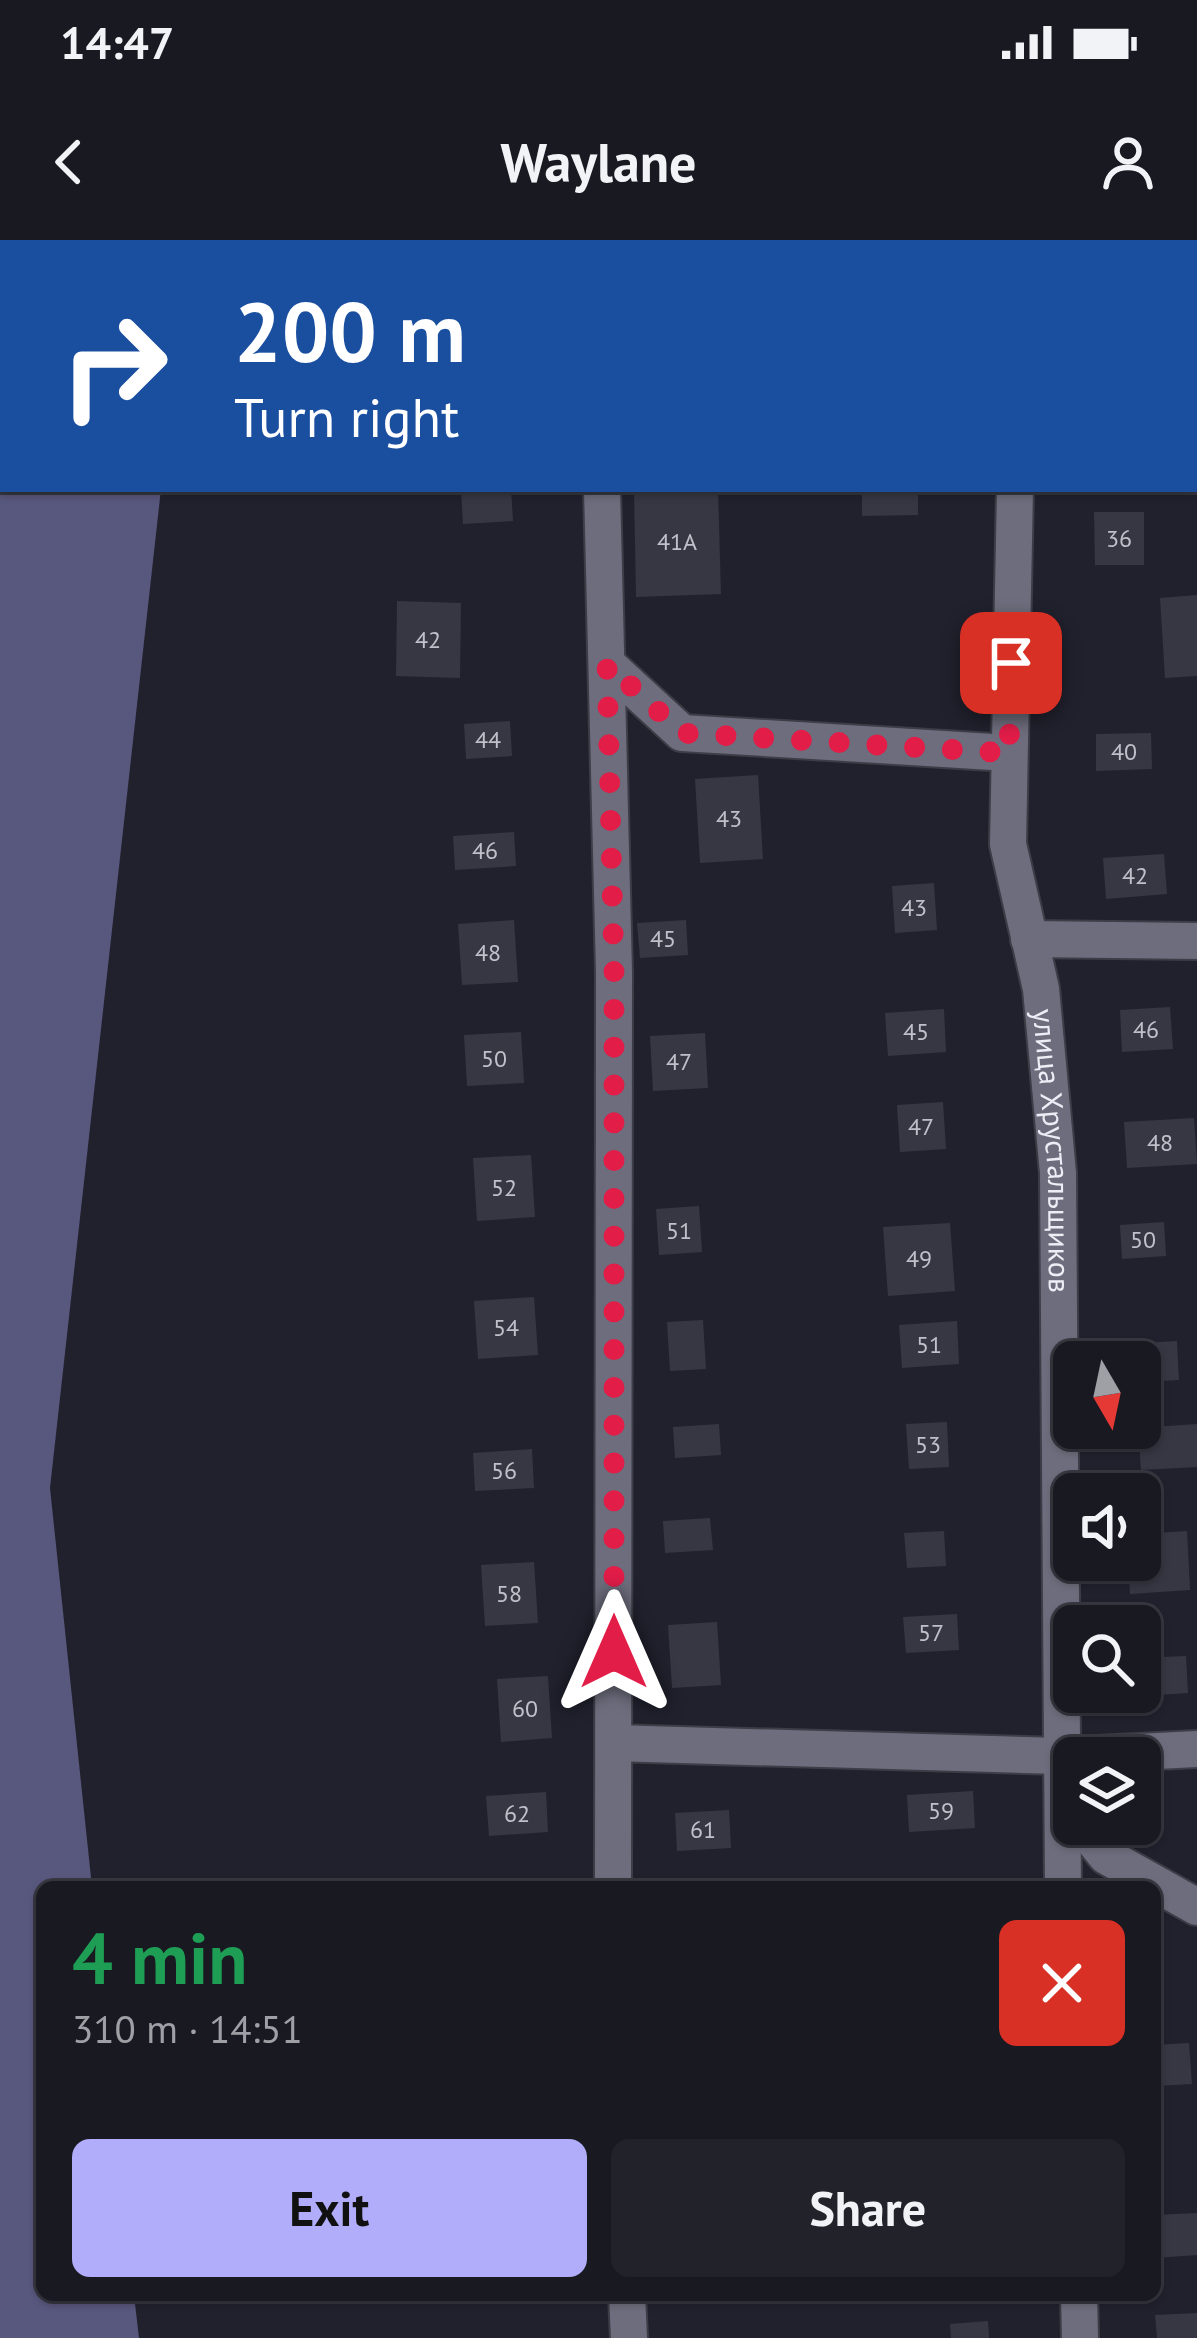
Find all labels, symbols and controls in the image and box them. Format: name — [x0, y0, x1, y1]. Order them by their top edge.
text: 14:47 — [60, 13, 174, 71]
text: Waylane — [500, 127, 697, 197]
icon: back — [36, 129, 102, 195]
icon: person — [1095, 129, 1161, 195]
text: 200 m — [234, 276, 466, 385]
icon: right — [36, 288, 192, 444]
text: Turn right — [234, 382, 459, 452]
house number: 36 — [1106, 523, 1132, 554]
house number: 41А — [657, 526, 697, 557]
pin — [960, 612, 1062, 714]
house number: 42 — [415, 624, 441, 655]
icon: arrive — [978, 630, 1044, 696]
house number: 44 — [475, 724, 501, 755]
house number: 40 — [1111, 736, 1137, 767]
house number: 43 — [716, 803, 742, 834]
house number: 46 — [472, 835, 498, 866]
house number: 42 — [1122, 860, 1148, 891]
house number: 43 — [901, 892, 927, 923]
house number: 45 — [650, 923, 676, 954]
house number: 48 — [475, 937, 501, 968]
street label: улица Хрустальщиков — [1025, 1007, 1080, 1293]
house number: 46 — [1133, 1014, 1159, 1045]
house number: 45 — [903, 1016, 929, 1047]
house number: 50 — [481, 1043, 507, 1074]
house number: 47 — [666, 1046, 692, 1077]
house number: 47 — [908, 1111, 934, 1142]
house number: 48 — [1147, 1127, 1173, 1158]
house number: 52 — [491, 1172, 517, 1203]
house number: 51 — [666, 1215, 692, 1246]
house number: 50 — [1130, 1224, 1156, 1255]
house number: 49 — [906, 1243, 932, 1274]
house number: 54 — [493, 1312, 519, 1343]
house number: 51 — [916, 1329, 942, 1360]
north arrow — [1053, 1341, 1161, 1449]
map controls — [1053, 1341, 1161, 1845]
house number: 53 — [915, 1429, 941, 1460]
house number: 56 — [491, 1455, 517, 1486]
button: sound — [1053, 1473, 1161, 1581]
house number: 58 — [496, 1578, 522, 1609]
position arrow — [551, 1589, 677, 1715]
button: search — [1053, 1605, 1161, 1713]
house number: 57 — [918, 1617, 944, 1648]
house number: 60 — [512, 1693, 538, 1724]
button: layers — [1053, 1737, 1161, 1845]
house number: 59 — [928, 1795, 954, 1826]
house number: 62 — [504, 1798, 530, 1829]
house number: 61 — [690, 1814, 716, 1845]
text: 4 min — [72, 1911, 248, 2004]
button: close — [999, 1920, 1125, 2046]
text: 310 m · 14:51 — [72, 2003, 303, 2054]
button: Exit — [72, 2139, 587, 2277]
button: Share — [611, 2139, 1125, 2277]

